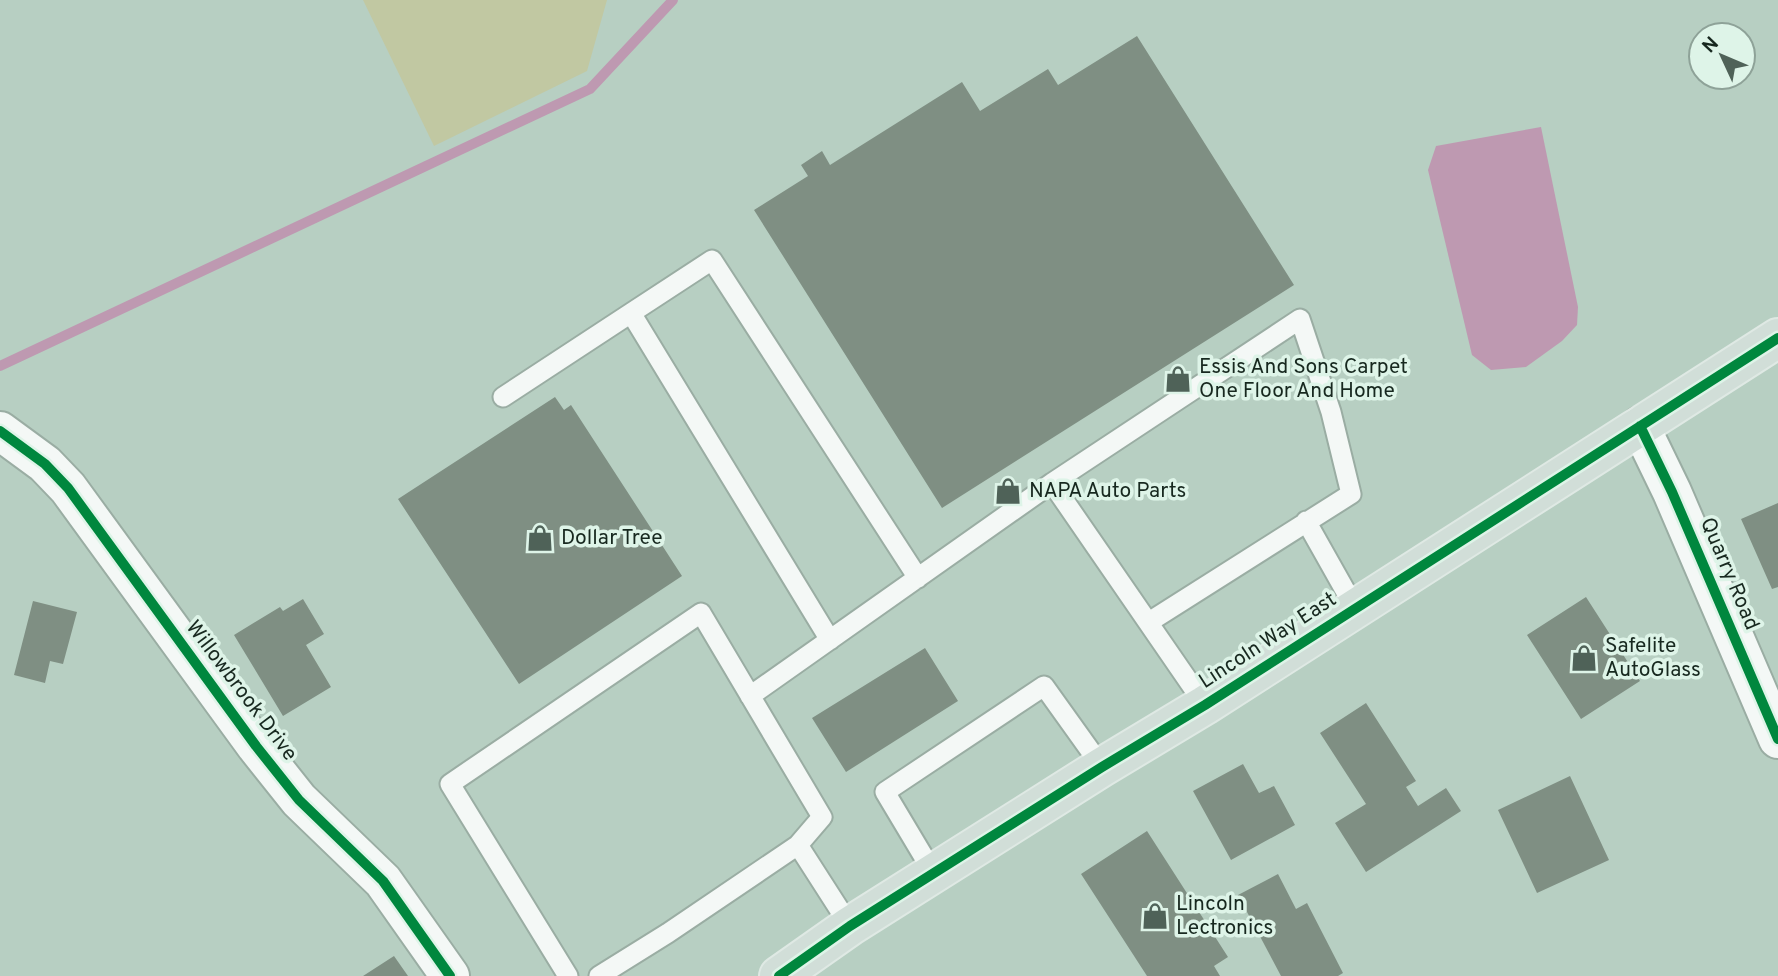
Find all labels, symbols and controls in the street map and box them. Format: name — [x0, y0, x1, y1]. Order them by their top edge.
north arrow — [1687, 21, 1757, 91]
text: N — [1698, 32, 1725, 59]
place label: Essis And Sons Carpet One Floor And Home — [1199, 354, 1408, 405]
shop icon: Essis And Sons Carpet One Floor And Home — [1163, 364, 1193, 394]
shop icon: NAPA Auto Parts — [993, 476, 1023, 506]
place label: NAPA Auto Parts — [1029, 478, 1186, 505]
street label: Quarry Road — [1693, 514, 1765, 634]
shop icon: Dollar Tree — [525, 523, 555, 553]
place label: Dollar Tree — [561, 525, 662, 552]
street label: Lincoln Way East — [1194, 586, 1342, 696]
street label: Willowbrook Drive — [179, 615, 303, 767]
place label: Safelite AutoGlass — [1605, 633, 1701, 684]
shop icon: Safelite AutoGlass — [1569, 643, 1599, 673]
place label: Lincoln Lectronics — [1176, 891, 1273, 942]
shop icon: Lincoln Lectronics — [1140, 901, 1170, 931]

